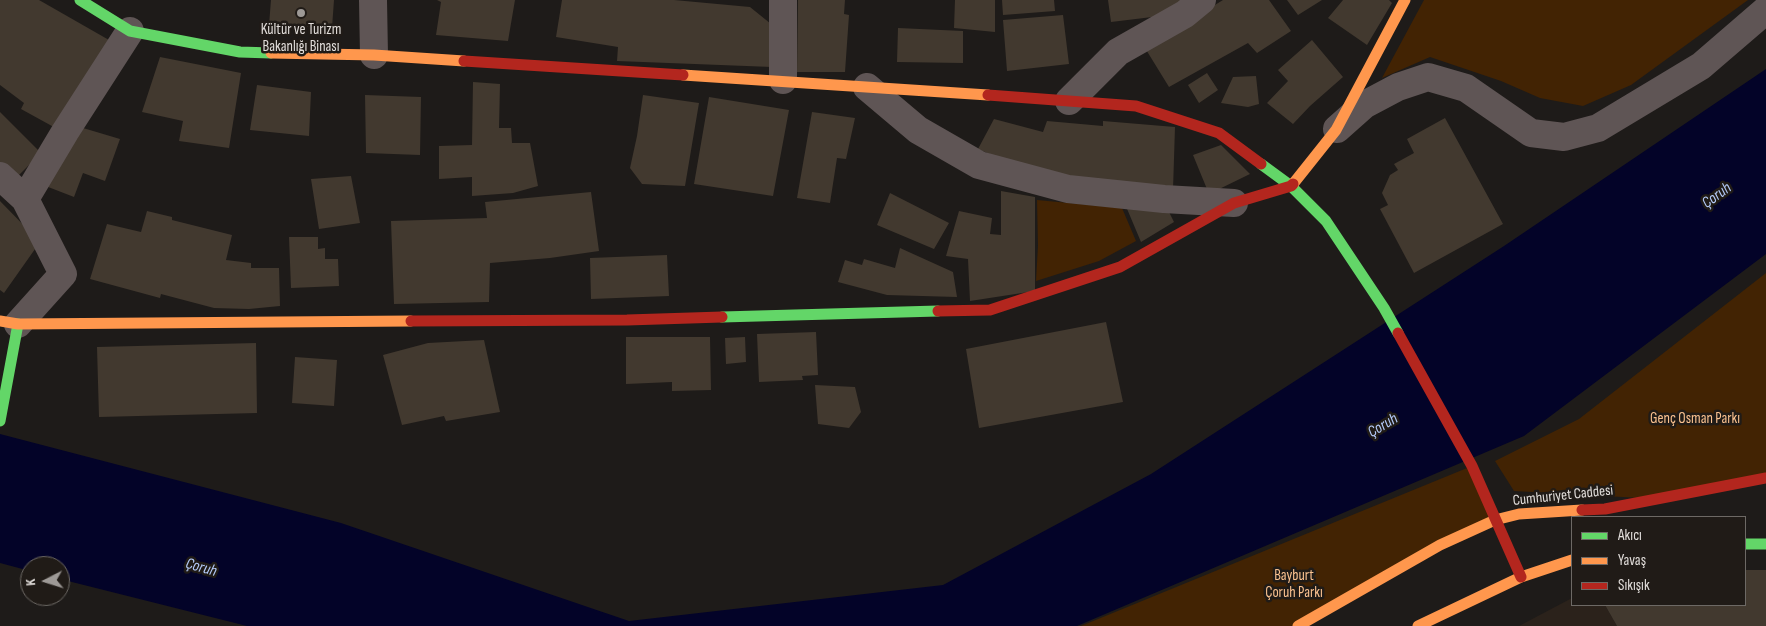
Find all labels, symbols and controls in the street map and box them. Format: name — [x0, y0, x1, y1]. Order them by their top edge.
marker: Kültür ve Turizm Bakanlığı Binası — [295, 7, 307, 19]
place label: Kültür ve Turizm Bakanlığı Binası — [261, 21, 341, 56]
water label: Çoruh — [1699, 179, 1735, 213]
water label: Çoruh — [1364, 410, 1402, 442]
park label: Genç Osman Parkı — [1650, 410, 1740, 428]
street label: Cumhuriyet Caddesi — [1512, 482, 1614, 510]
legend — [1571, 516, 1746, 606]
text: Akıcı — [1618, 526, 1642, 545]
text: Yavaş — [1618, 551, 1646, 570]
water label: Çoruh — [183, 554, 219, 582]
north arrow — [20, 556, 70, 606]
park label: Bayburt Çoruh Parkı — [1265, 567, 1323, 602]
text: Sıkışık — [1618, 576, 1650, 595]
text: K — [22, 578, 39, 586]

